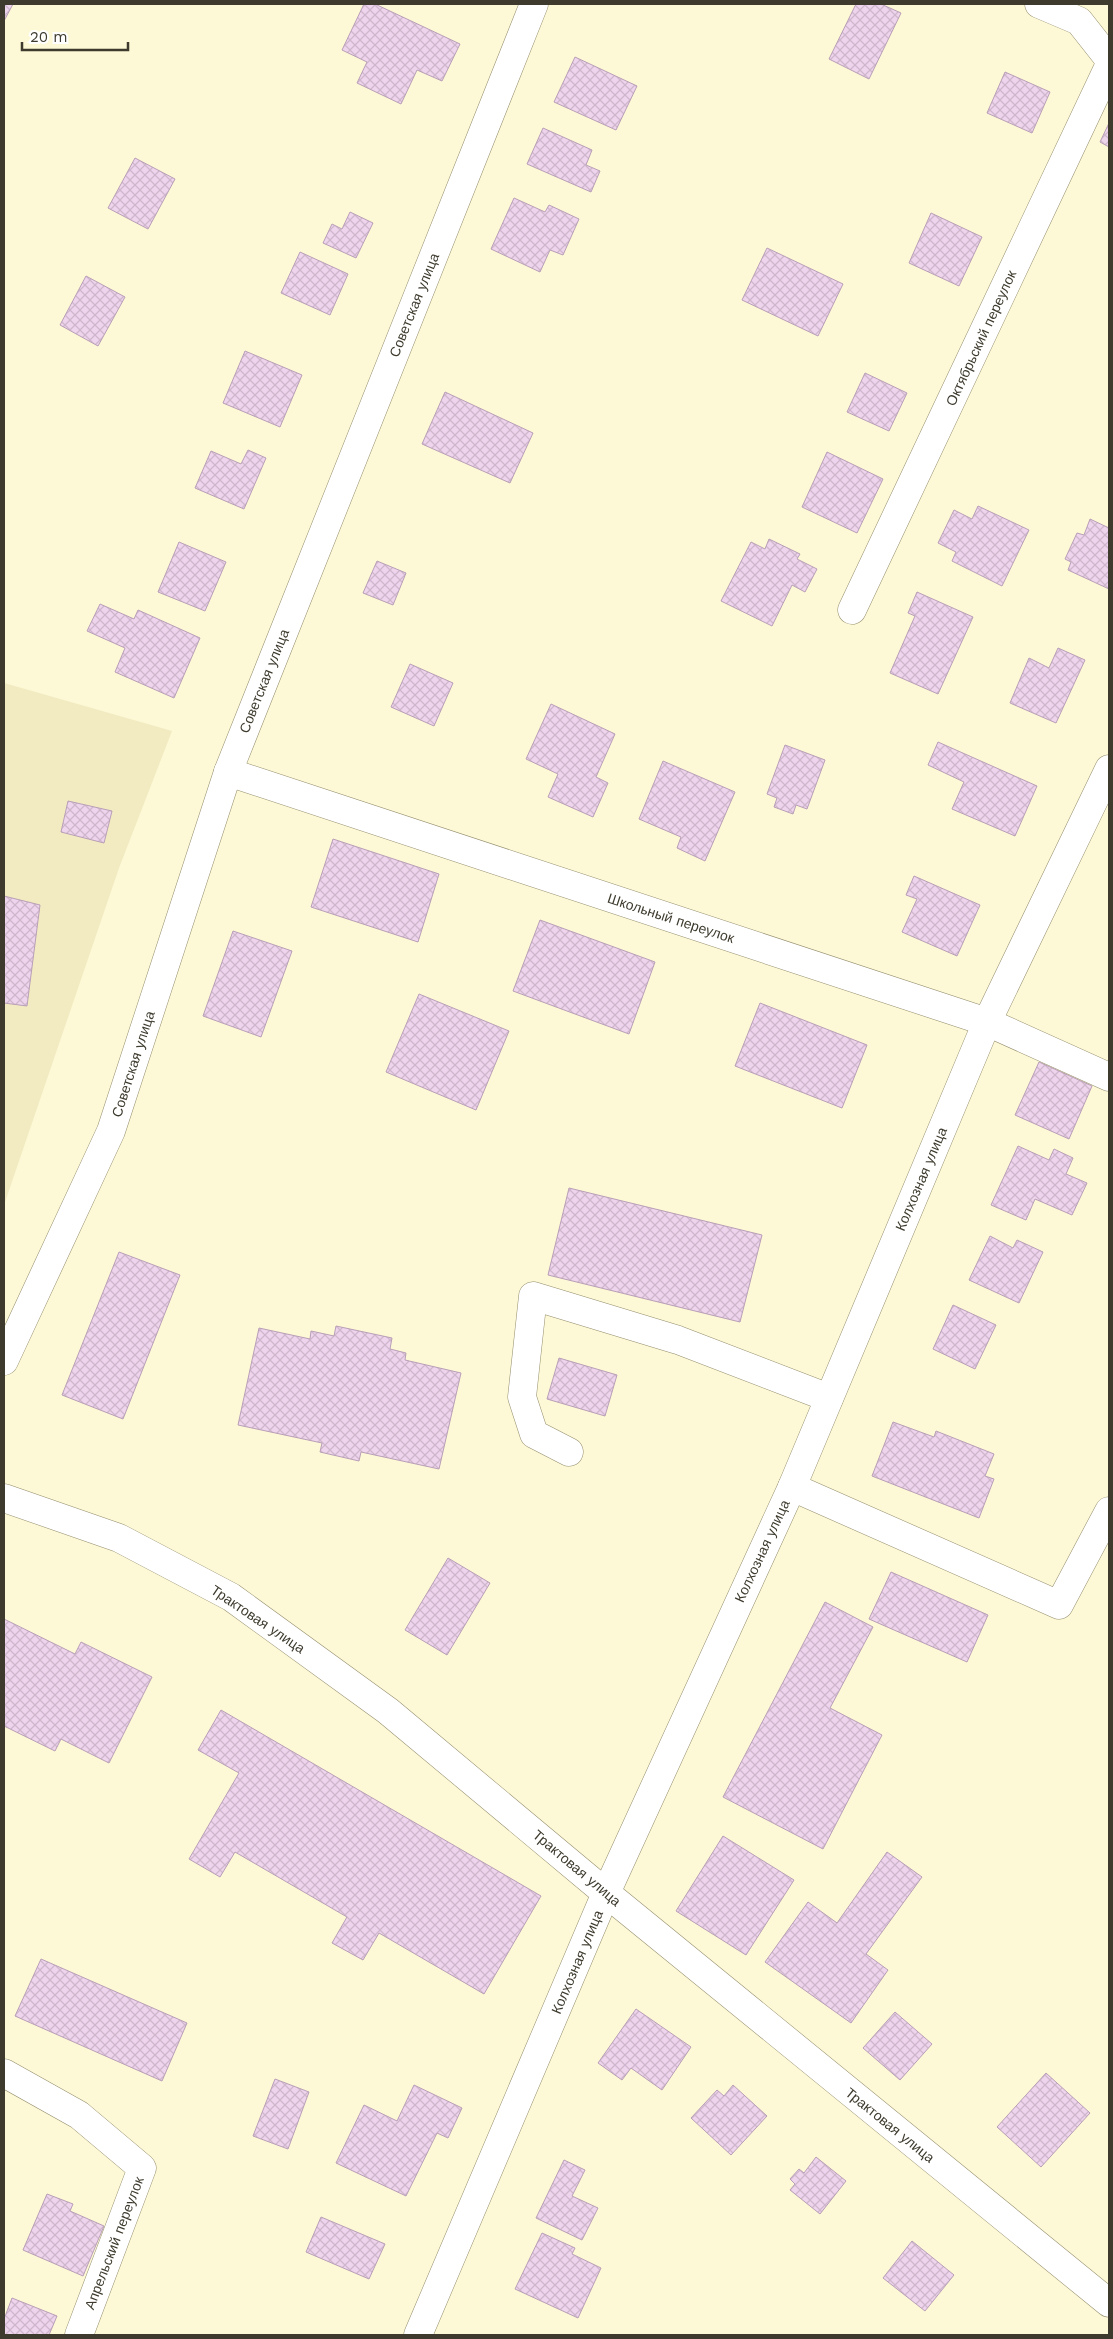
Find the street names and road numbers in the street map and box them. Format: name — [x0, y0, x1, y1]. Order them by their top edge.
street label: Советская улица — [386, 250, 442, 359]
street label: Октябрьский переулок — [943, 267, 1020, 408]
street label: Советская улица — [236, 626, 292, 735]
street label: Школьный переулок — [606, 890, 737, 946]
street label: Советская улица — [108, 1009, 158, 1119]
street label: Колхозная улица — [892, 1125, 950, 1233]
street label: Колхозная улица — [731, 1497, 793, 1605]
street label: Трактовая улица — [208, 1582, 308, 1656]
street label: Трактовая улица — [530, 1827, 624, 1909]
street label: Колхозная улица — [548, 1908, 606, 2016]
street label: Трактовая улица — [842, 2084, 938, 2166]
street label: Апрельский переулок — [81, 2174, 147, 2312]

